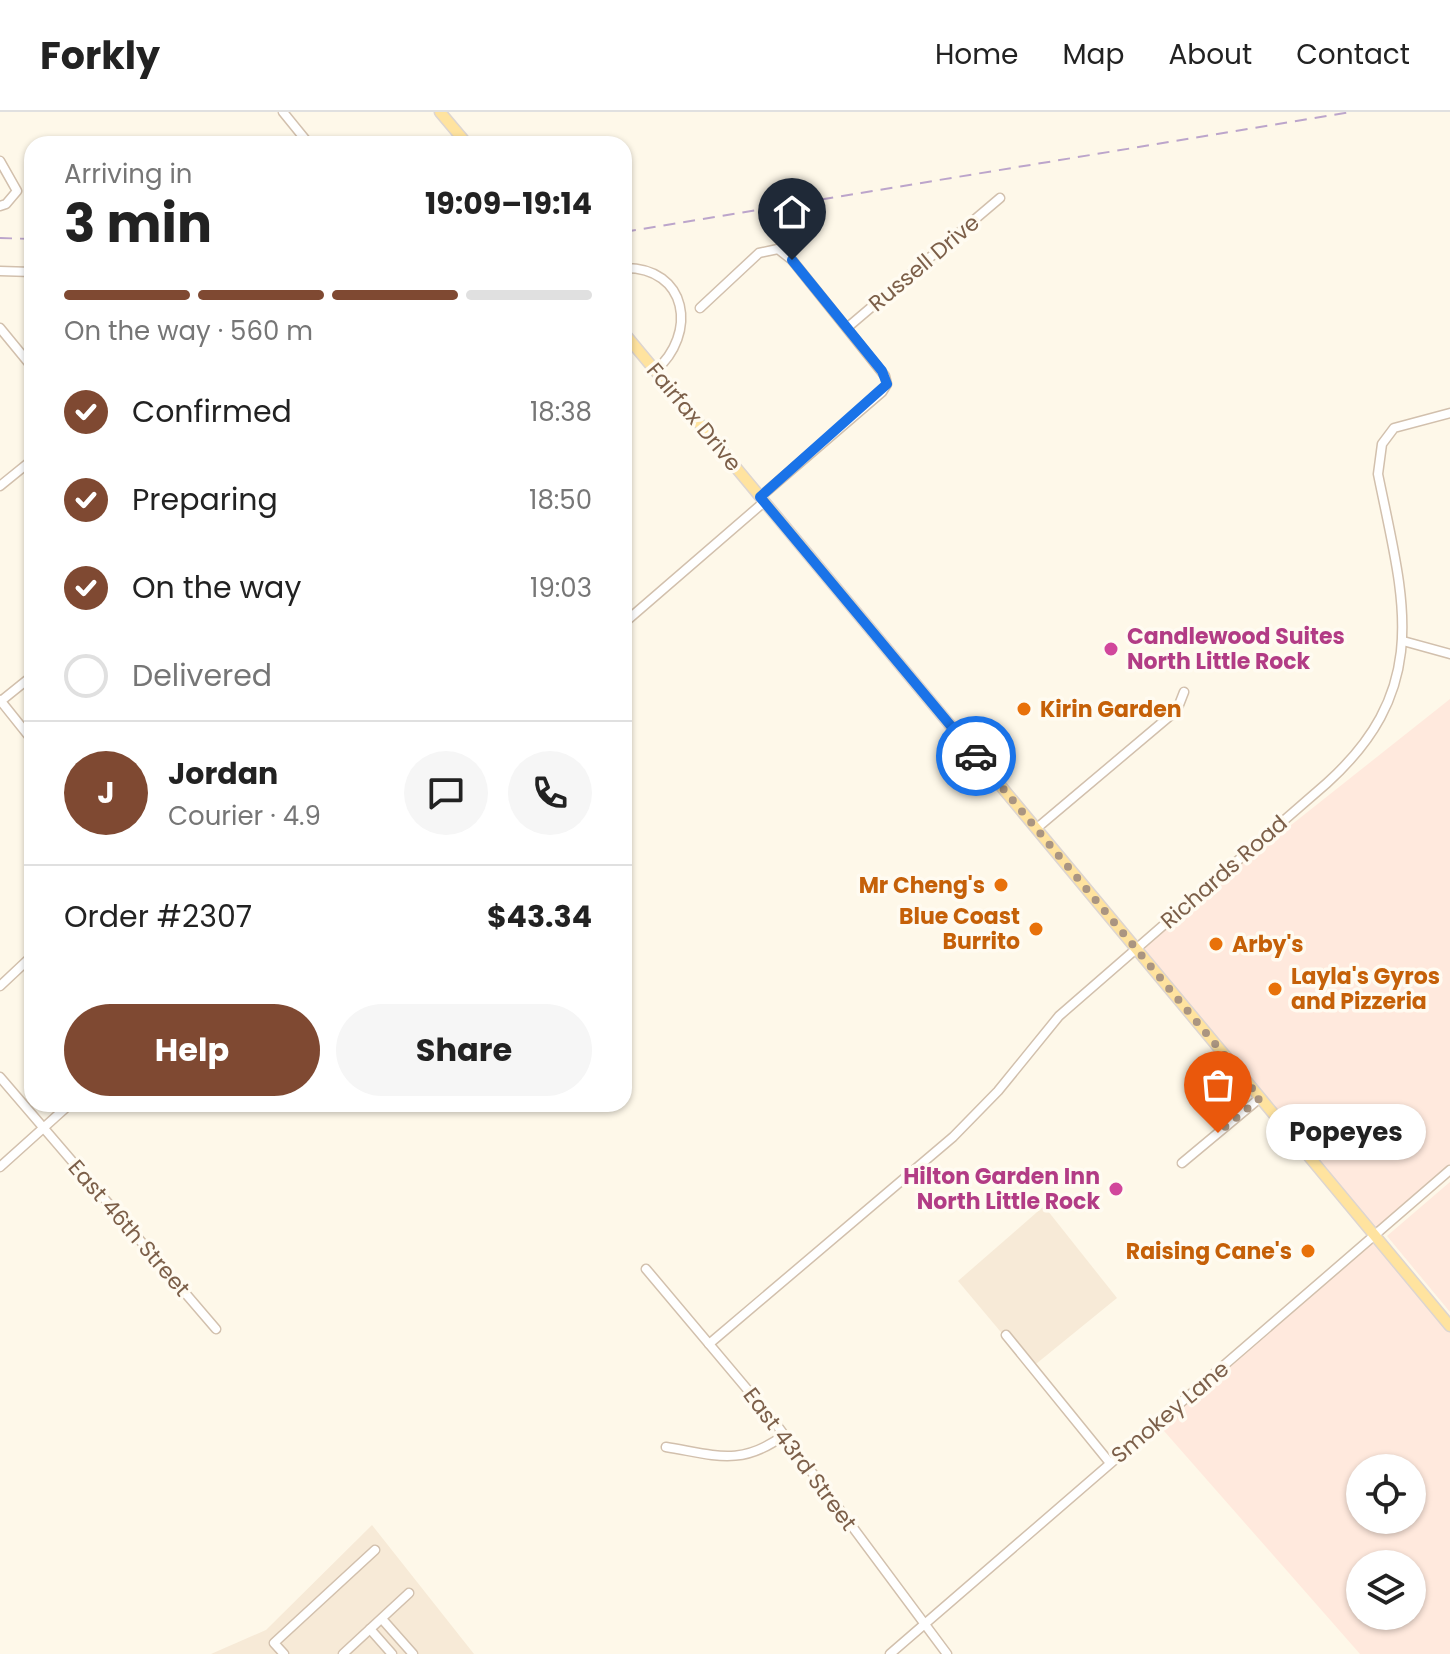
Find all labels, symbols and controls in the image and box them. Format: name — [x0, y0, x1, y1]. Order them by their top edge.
text: Forkly — [40, 29, 160, 82]
text: Home — [935, 35, 1018, 74]
text: Map — [1062, 35, 1124, 74]
text: About — [1168, 35, 1252, 74]
text: Contact — [1296, 35, 1410, 74]
text: Arriving in — [64, 156, 193, 192]
pin — [758, 178, 826, 260]
text: 19:09–19:14 — [425, 182, 592, 225]
text: 3 min — [64, 187, 212, 260]
icon: home — [770, 190, 814, 234]
street label: Russell Drive — [862, 207, 986, 319]
text: On the way · 560 m — [64, 313, 313, 349]
street label: Fairfax Drive — [639, 356, 749, 478]
icon: check — [64, 390, 108, 434]
text: Confirmed — [132, 390, 292, 433]
text: 18:38 — [530, 394, 592, 430]
icon: check — [64, 478, 108, 522]
text: Preparing — [132, 478, 278, 521]
text: 18:50 — [529, 482, 592, 518]
icon: check — [64, 566, 108, 610]
text: On the way — [132, 566, 301, 609]
text: 19:03 — [530, 570, 592, 606]
place label: Candlewood Suites North Little Rock — [1127, 621, 1345, 677]
marker: Candlewood Suites North Little Rock — [1102, 640, 1120, 658]
text: Delivered — [132, 654, 272, 697]
place label: Kirin Garden — [1040, 694, 1182, 725]
marker: Kirin Garden — [1015, 700, 1033, 718]
courier — [936, 716, 1016, 796]
icon: car — [954, 734, 998, 778]
button: chat — [404, 751, 488, 835]
button: phone — [508, 751, 592, 835]
text: Jordan — [168, 752, 278, 795]
text: J — [97, 771, 115, 814]
text: Courier · 4.9 — [168, 798, 321, 834]
street label: Richards Road — [1154, 808, 1294, 936]
place label: Mr Cheng's — [859, 870, 985, 901]
marker: Mr Cheng's — [992, 876, 1010, 894]
text: Order #2307 — [64, 895, 252, 938]
text: $43.34 — [487, 895, 592, 938]
place label: Blue Coast Burrito — [899, 901, 1020, 957]
marker: Blue Coast Burrito — [1027, 920, 1045, 938]
place label: Arby's — [1232, 929, 1304, 960]
marker: Arby's — [1207, 935, 1225, 953]
place label: Layla's Gyros and Pizzeria — [1291, 961, 1440, 1017]
marker: Layla's Gyros and Pizzeria — [1266, 980, 1284, 998]
button: Help — [64, 1004, 320, 1096]
button: Share — [336, 1004, 592, 1096]
pin — [1184, 1051, 1252, 1133]
icon: bag — [1196, 1063, 1240, 1107]
callout: Popeyes — [1266, 1105, 1426, 1161]
text: Popeyes — [1289, 1114, 1403, 1150]
street label: East 46th Street — [61, 1153, 197, 1303]
place label: Hilton Garden Inn North Little Rock — [903, 1161, 1100, 1217]
marker: Hilton Garden Inn North Little Rock — [1107, 1180, 1125, 1198]
place label: Raising Cane's — [1126, 1236, 1292, 1267]
marker: Raising Cane's — [1299, 1242, 1317, 1260]
street label: Smokey Lane — [1105, 1354, 1235, 1470]
street label: East 43rd Street — [736, 1381, 864, 1537]
map controls — [1346, 1454, 1426, 1630]
button: locate — [1346, 1454, 1426, 1534]
button: layers — [1346, 1550, 1426, 1630]

